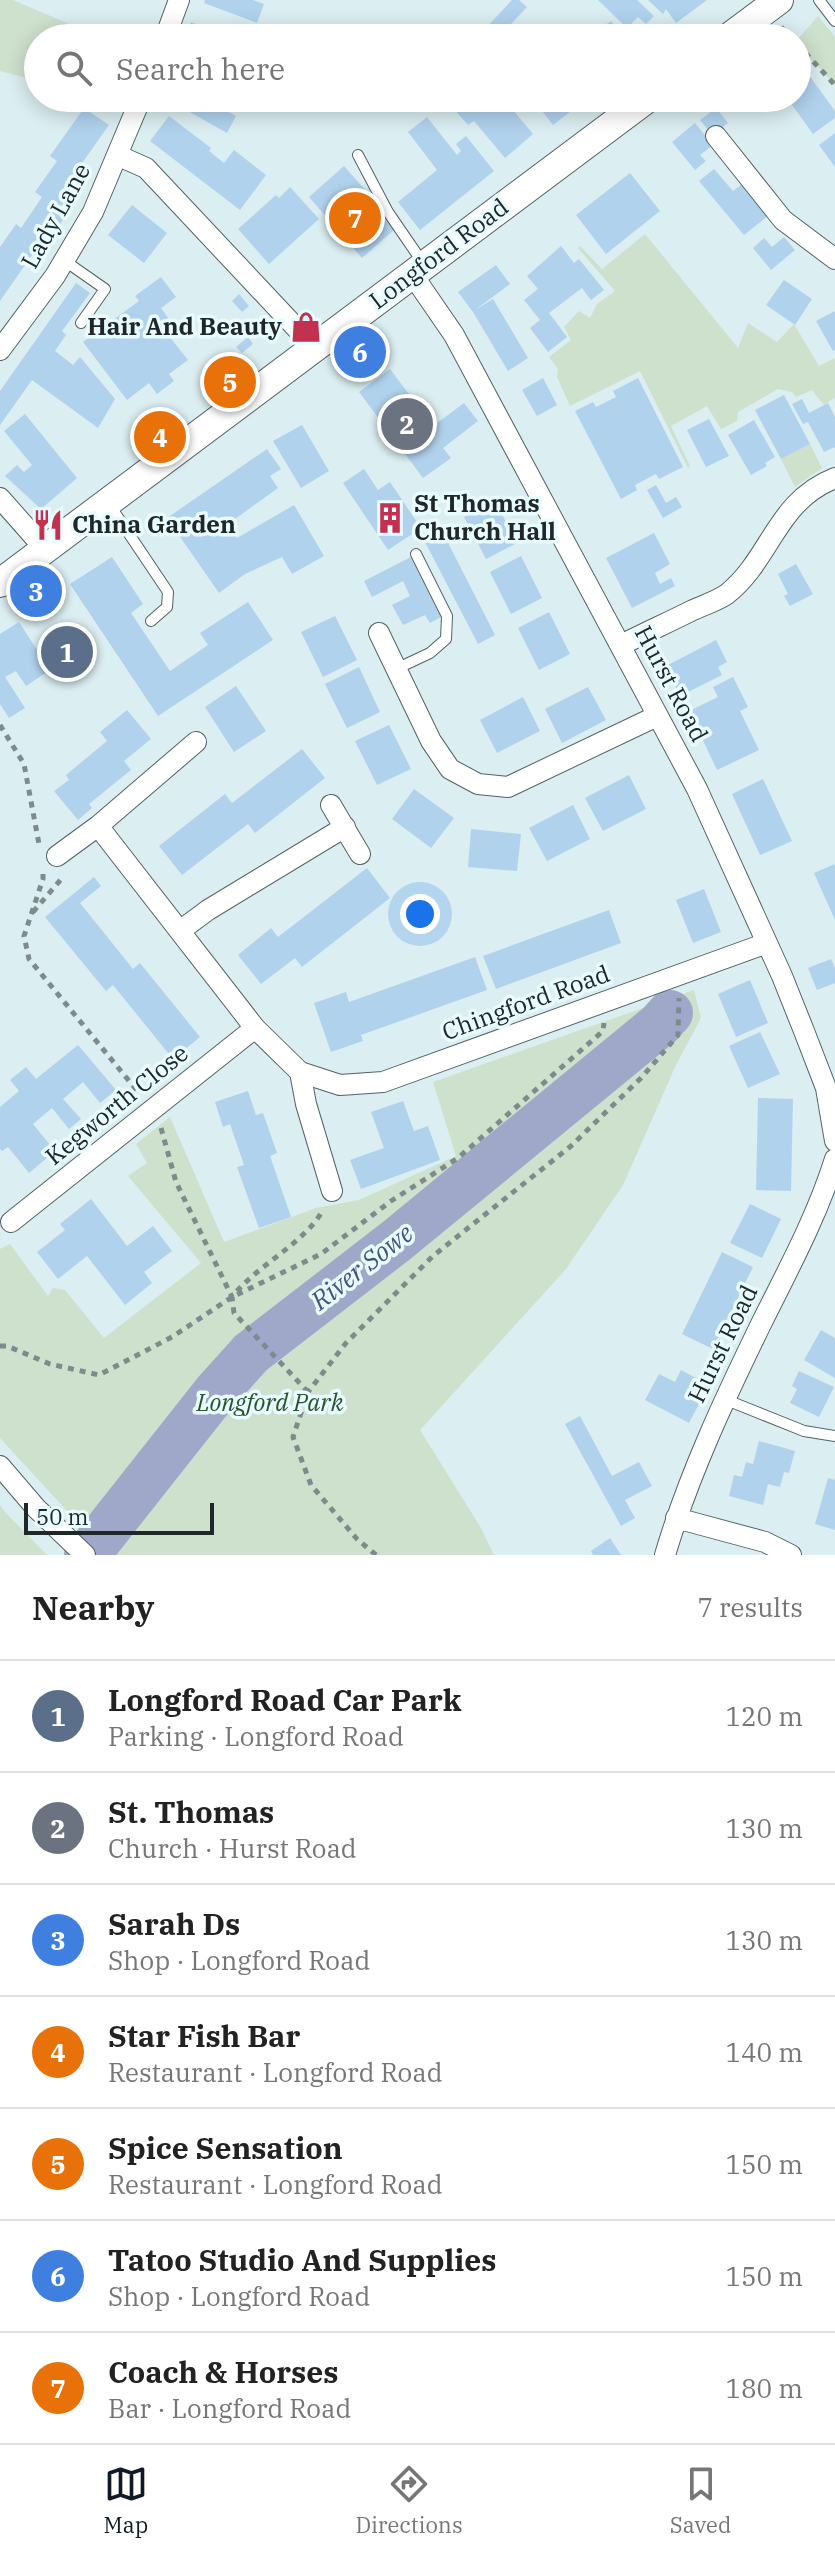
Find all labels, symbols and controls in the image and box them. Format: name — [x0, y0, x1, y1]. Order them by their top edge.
search box — [24, 24, 811, 112]
icon: search — [52, 46, 96, 90]
text: Search here — [116, 49, 285, 88]
street label: Lady Lane — [13, 157, 97, 274]
pin: 7 — [329, 188, 381, 248]
street label: Longford Road — [363, 191, 514, 316]
place label: Hair And Beauty — [87, 310, 282, 342]
shop icon: Hair And Beauty — [289, 310, 323, 344]
pin: 6 — [334, 322, 386, 382]
pin: 5 — [204, 352, 256, 412]
pin: 2 — [381, 394, 433, 454]
pin: 4 — [134, 407, 186, 467]
place label: St Thomas Church Hall — [414, 487, 556, 547]
building icon: St Thomas Church Hall — [373, 501, 407, 535]
restaurant icon: China Garden — [31, 508, 65, 542]
place label: China Garden — [72, 508, 236, 540]
pin: 3 — [10, 561, 62, 621]
street label: Hurst Road — [628, 620, 716, 747]
pin: 1 — [41, 622, 93, 682]
your location — [400, 894, 440, 934]
street label: Chingford Road — [437, 957, 614, 1047]
street label: Kegworth Close — [38, 1037, 195, 1172]
water label: River Sowe — [303, 1215, 420, 1317]
street label: Hurst Road — [680, 1279, 764, 1408]
park label: Longford Park — [196, 1386, 344, 1418]
scale bar — [24, 1499, 214, 1535]
text: 50 m — [36, 1502, 88, 1531]
text: Nearby — [32, 1585, 154, 1629]
text: 7 results — [697, 1590, 803, 1624]
text: Longford Road Car Park — [108, 1680, 461, 1719]
text: 1 — [50, 1699, 66, 1733]
text: 120 m — [725, 1699, 803, 1733]
text: Parking · Longford Road — [108, 1719, 404, 1753]
text: St. Thomas — [108, 1792, 274, 1831]
text: 2 — [50, 1811, 66, 1845]
text: 130 m — [725, 1811, 803, 1845]
text: Church · Hurst Road — [108, 1831, 357, 1865]
text: Sarah Ds — [108, 1904, 240, 1943]
text: 3 — [50, 1923, 66, 1957]
text: 130 m — [725, 1923, 803, 1957]
text: Shop · Longford Road — [108, 1943, 370, 1977]
text: Star Fish Bar — [108, 2016, 300, 2055]
text: 4 — [50, 2035, 66, 2069]
text: 140 m — [725, 2035, 803, 2069]
text: Restaurant · Longford Road — [108, 2055, 443, 2089]
text: Spice Sensation — [108, 2128, 343, 2167]
text: 5 — [50, 2147, 66, 2181]
text: 150 m — [725, 2147, 803, 2181]
text: Restaurant · Longford Road — [108, 2167, 443, 2201]
text: Tatoo Studio And Supplies — [108, 2240, 497, 2279]
text: 6 — [50, 2259, 66, 2293]
text: 150 m — [725, 2259, 803, 2293]
text: Shop · Longford Road — [108, 2279, 370, 2313]
text: Coach & Horses — [108, 2352, 339, 2391]
text: 7 — [50, 2371, 66, 2405]
text: 180 m — [725, 2371, 803, 2405]
text: Bar · Longford Road — [108, 2391, 351, 2425]
tab: Map — [104, 2462, 148, 2539]
tab: Directions — [355, 2462, 463, 2539]
tab: Saved — [670, 2462, 731, 2539]

